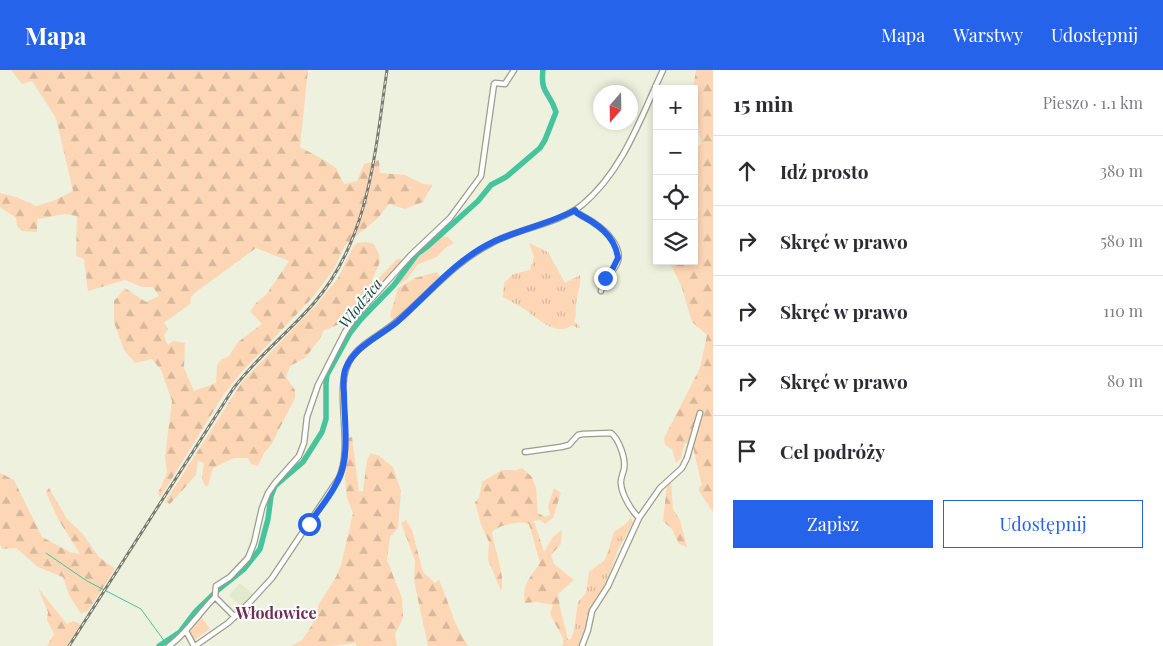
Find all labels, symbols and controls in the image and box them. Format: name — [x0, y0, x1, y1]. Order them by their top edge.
text: Mapa — [25, 19, 86, 51]
text: Mapa — [881, 23, 925, 47]
text: Warstwy — [953, 23, 1023, 47]
text: Udostępnij — [1051, 23, 1138, 47]
north arrow — [593, 85, 638, 130]
map controls — [653, 85, 698, 265]
button: + — [653, 85, 698, 130]
text: 15 min — [733, 89, 794, 117]
text: Pieszo · 1.1 km — [1043, 92, 1143, 113]
button: − — [653, 130, 698, 175]
icon: ahead — [733, 157, 761, 185]
text: Idź prosto — [780, 158, 868, 184]
text: 380 m — [1100, 160, 1143, 181]
button: locate — [653, 175, 698, 220]
button: layers — [653, 220, 698, 265]
icon: right — [733, 227, 761, 255]
text: Skręć w prawo — [780, 228, 908, 254]
text: 580 m — [1100, 230, 1143, 251]
route end — [594, 267, 617, 290]
water label: Włodzica — [334, 274, 386, 332]
icon: right — [733, 297, 761, 325]
text: Skręć w prawo — [780, 298, 908, 324]
text: 110 m — [1103, 300, 1143, 321]
icon: right — [733, 367, 761, 395]
text: Skręć w prawo — [780, 368, 908, 394]
text: 80 m — [1107, 370, 1143, 391]
icon: arrive — [733, 437, 761, 465]
text: Cel podróży — [780, 438, 885, 464]
button: Zapisz — [733, 500, 933, 548]
button: Udostępnij — [943, 500, 1143, 548]
route start — [298, 513, 321, 536]
district label: Włodowice — [234, 602, 317, 623]

